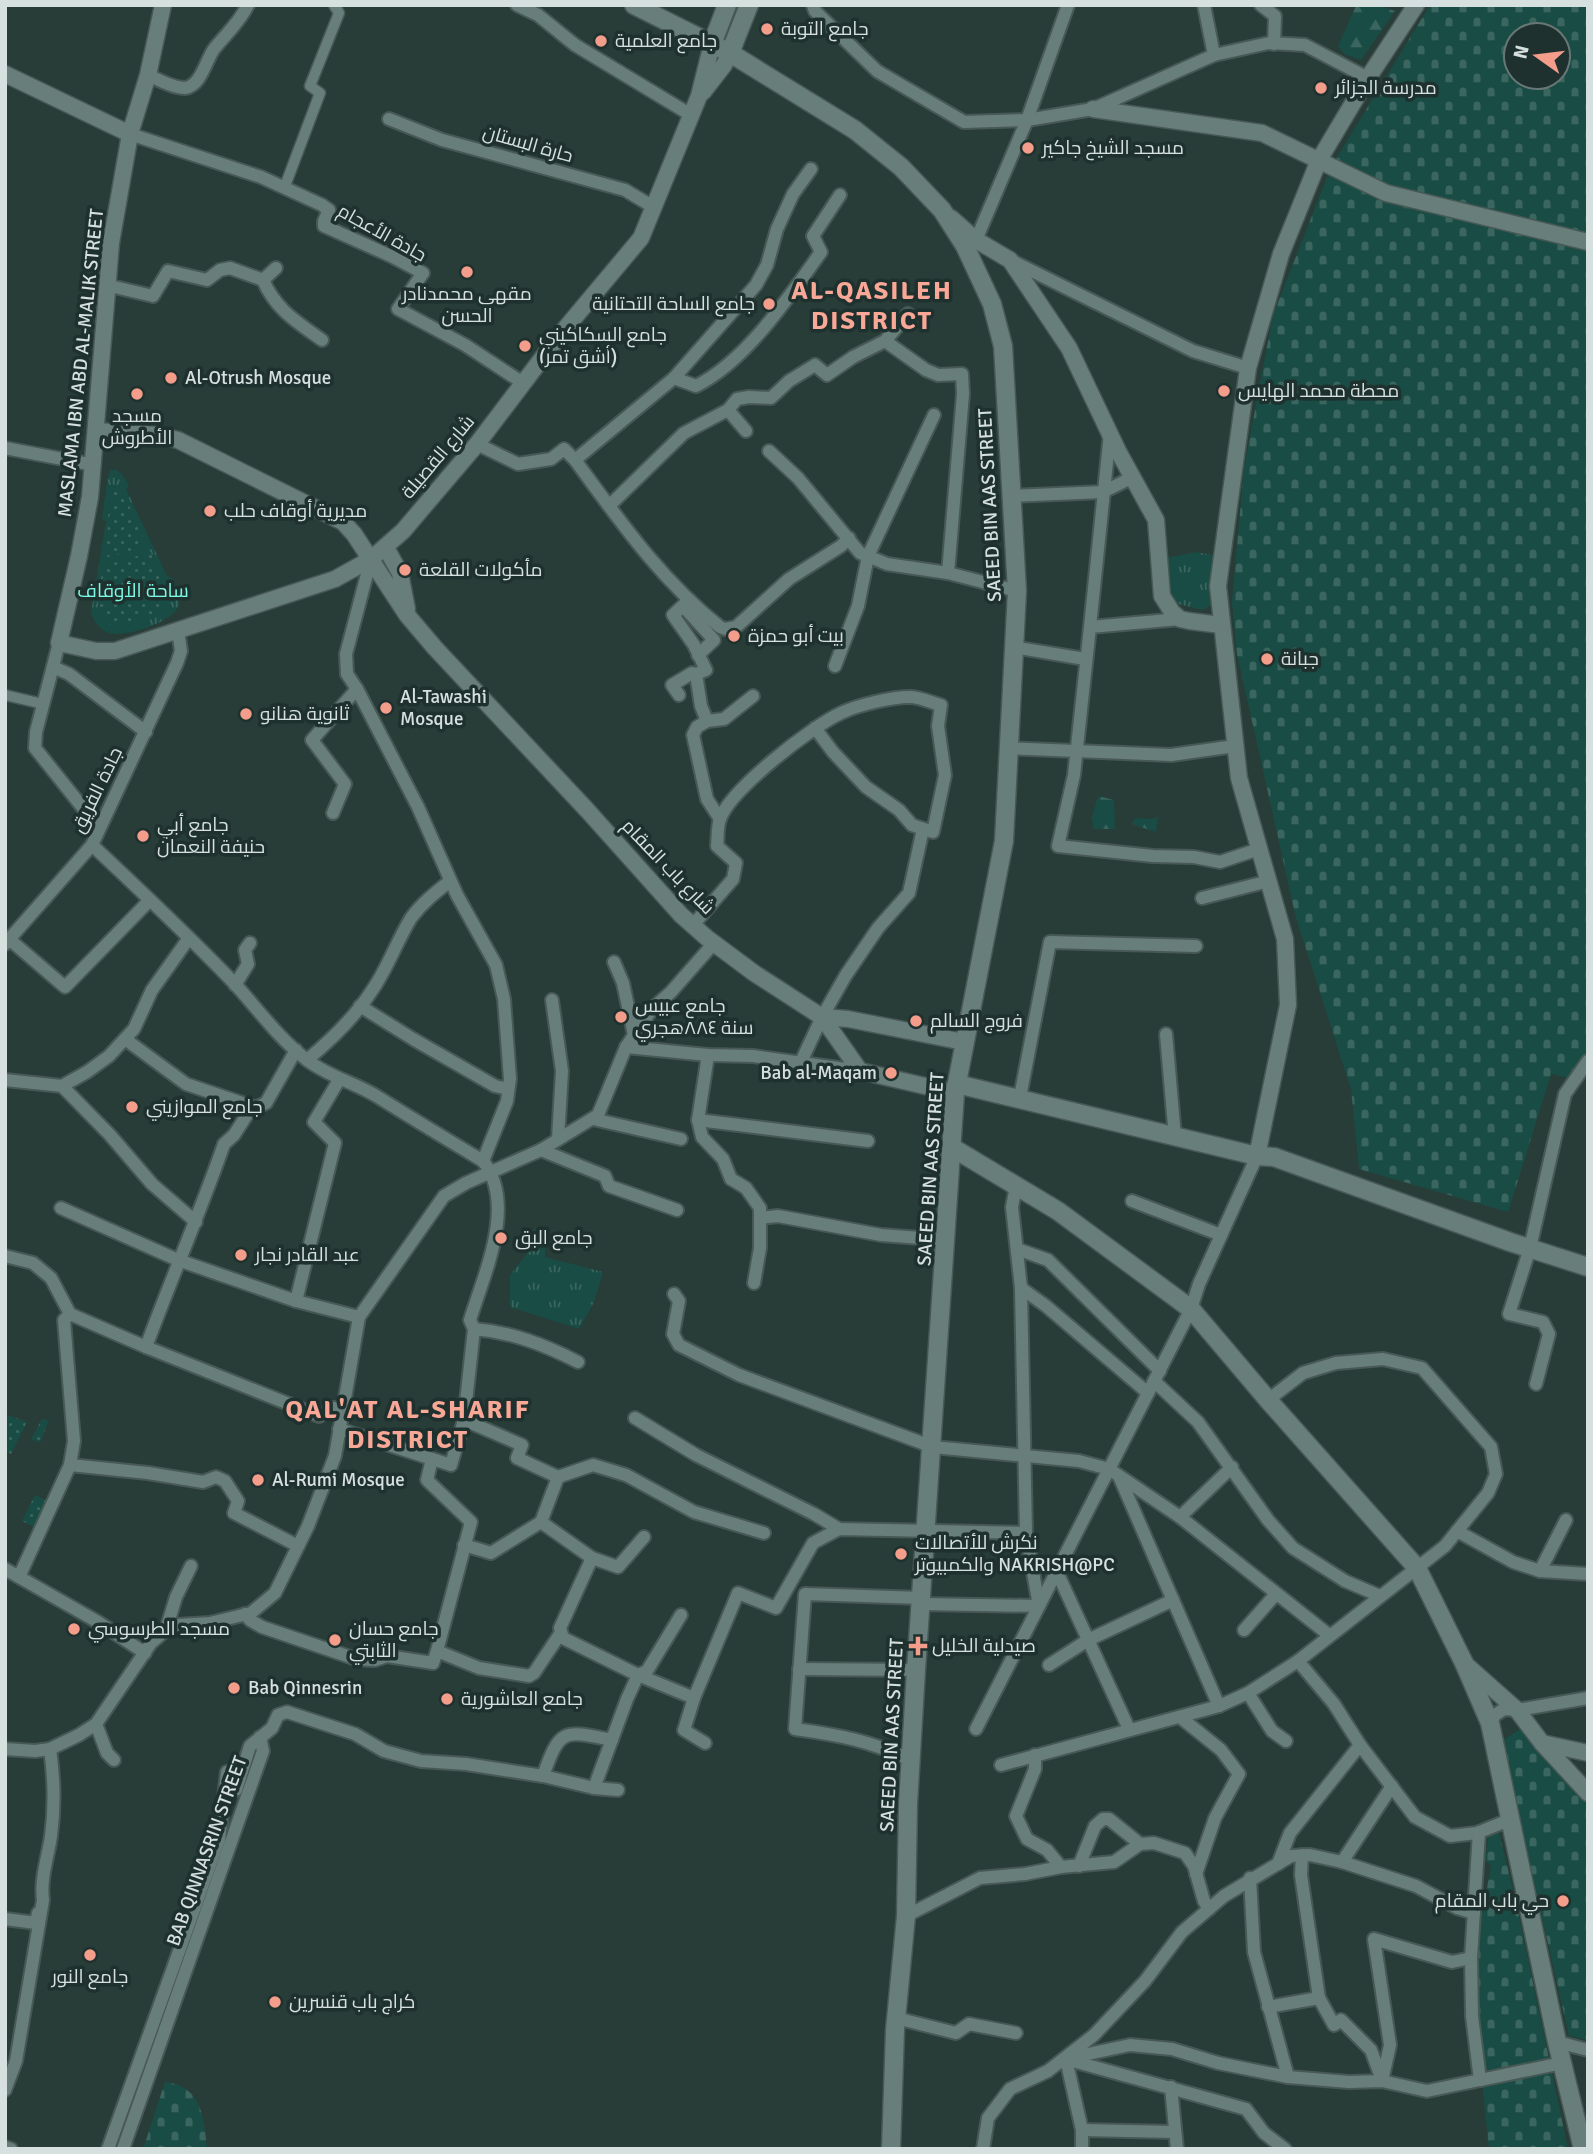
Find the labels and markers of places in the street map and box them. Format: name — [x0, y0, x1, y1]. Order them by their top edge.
place label: جامع التوبة — [781, 17, 868, 42]
marker: جامع التوبة — [759, 21, 775, 37]
place label: جامع العلمية — [615, 29, 717, 54]
marker: جامع العلمية — [593, 33, 609, 49]
place label: مدرسة الجزائر — [1334, 76, 1437, 100]
marker: مدرسة الجزائر — [1313, 80, 1329, 96]
place label: مسجد الشيخ جاكير — [1041, 136, 1184, 161]
marker: مسجد الشيخ جاكير — [1020, 140, 1036, 156]
marker: مقهى محمدنادر الحسن — [459, 264, 475, 280]
place label: مقهى محمدنادر الحسن — [401, 282, 532, 328]
place label: جامع الساحة التحتانية — [592, 292, 755, 317]
marker: جامع الساحة التحتانية — [761, 296, 777, 312]
place label: جامع السكاكيني (أشق تمر) — [539, 323, 667, 369]
marker: جامع السكاكيني (أشق تمر) — [517, 338, 533, 354]
place label: Al-Otrush Mosque — [185, 366, 331, 390]
marker: Al-Otrush Mosque — [163, 370, 179, 386]
place label: محطة محمد الهايس — [1238, 379, 1399, 403]
marker: محطة محمد الهايس — [1216, 383, 1232, 399]
marker: مسجد الأطروش — [129, 386, 145, 402]
place label: مسجد الأطروش — [102, 404, 172, 450]
place label: مديرية أوقاف حلب — [224, 499, 367, 523]
marker: مديرية أوقاف حلب — [202, 503, 218, 519]
place label: مأكولات القلعة — [419, 558, 542, 582]
marker: مأكولات القلعة — [397, 562, 413, 578]
place label: بيت أبو حمزة — [748, 624, 844, 648]
marker: بيت أبو حمزة — [726, 628, 742, 644]
place label: جبانة — [1281, 647, 1319, 671]
marker: جبانة — [1259, 651, 1275, 667]
place label: Al-Tawashi Mosque — [400, 685, 487, 731]
marker: Al-Tawashi Mosque — [378, 700, 394, 716]
place label: ثانوية هنانو — [260, 702, 349, 726]
marker: ثانوية هنانو — [238, 706, 254, 722]
place label: جامع أبي حنيفة النعمان — [157, 813, 265, 859]
marker: جامع أبي حنيفة النعمان — [135, 828, 151, 844]
place label: جامع عبيس سنة ٨٨٤هجري — [635, 994, 753, 1042]
marker: جامع عبيس سنة ٨٨٤هجري — [613, 1009, 629, 1025]
place label: فروج السالم — [930, 1009, 1023, 1034]
marker: فروج السالم — [908, 1013, 924, 1029]
place label: Bab al-Maqam — [760, 1061, 877, 1085]
marker: Bab al-Maqam — [883, 1065, 899, 1081]
place label: جامع الموازيني — [146, 1095, 262, 1121]
marker: جامع الموازيني — [124, 1099, 140, 1115]
place label: جامع البق — [515, 1226, 592, 1251]
marker: جامع البق — [493, 1230, 509, 1246]
place label: عبد القادر نجار — [254, 1243, 360, 1267]
marker: عبد القادر نجار — [233, 1247, 249, 1263]
place label: Al-Rumi Mosque — [272, 1468, 405, 1492]
marker: Al-Rumi Mosque — [250, 1472, 266, 1488]
place label: نكرش للأتصالات والكمبيوتر NAKRISH@PC — [914, 1531, 1115, 1577]
marker: نكرش للأتصالات والكمبيوتر NAKRISH@PC — [893, 1546, 909, 1562]
place label: مسجد الطرسوسي — [88, 1617, 230, 1643]
place label: جامع حسان الثابتي — [349, 1617, 439, 1665]
marker: مسجد الطرسوسي — [66, 1621, 82, 1637]
marker: جامع حسان الثابتي — [327, 1632, 343, 1648]
place label: صيدلية الخليل — [932, 1634, 1036, 1658]
marker: صيدلية الخليل — [910, 1638, 926, 1654]
place label: Bab Qinnesrin — [248, 1676, 362, 1700]
marker: Bab Qinnesrin — [226, 1680, 242, 1696]
place label: جامع العاشورية — [461, 1687, 583, 1712]
marker: جامع العاشورية — [439, 1691, 455, 1707]
place label: حي باب المقام — [1435, 1889, 1549, 1915]
marker: حي باب المقام — [1555, 1893, 1571, 1909]
marker: جامع النور — [82, 1947, 98, 1963]
place label: جامع النور — [51, 1965, 128, 1990]
place label: كراج باب قنسرين — [289, 1990, 415, 2015]
marker: كراج باب قنسرين — [267, 1994, 283, 2010]

